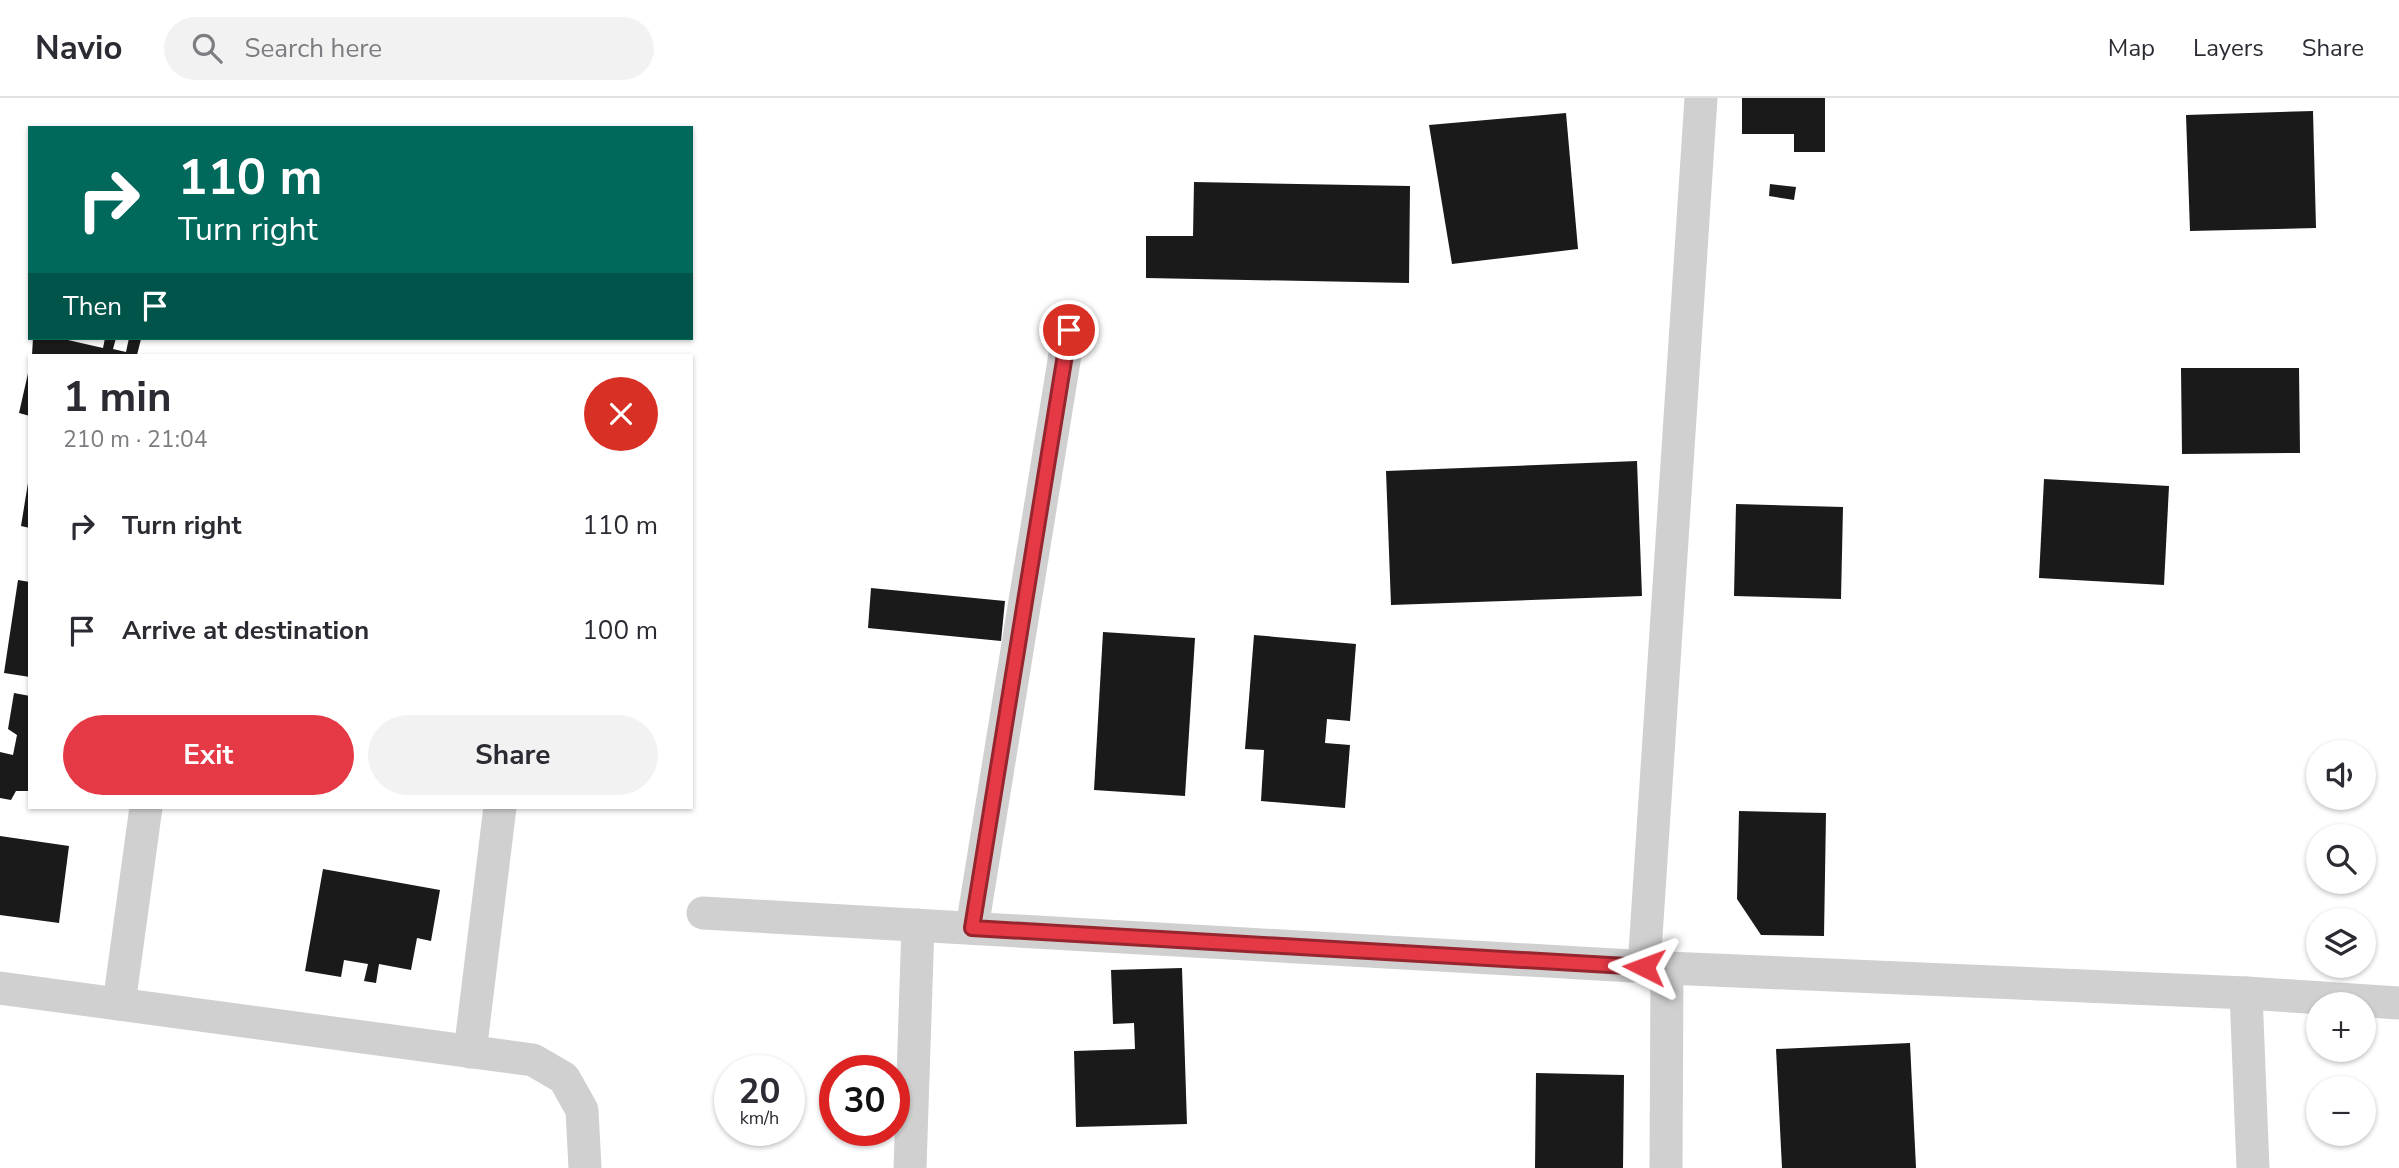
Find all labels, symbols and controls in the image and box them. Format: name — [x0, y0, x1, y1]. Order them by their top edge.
search box — [164, 17, 654, 80]
text: Navio — [35, 26, 122, 71]
icon: search — [188, 29, 226, 67]
text: Search here — [244, 31, 382, 66]
text: Map — [2108, 32, 2155, 64]
text: Layers — [2193, 32, 2264, 64]
text: Share — [2302, 32, 2364, 64]
text: 110 m — [178, 144, 322, 211]
icon: right — [63, 154, 154, 245]
text: Turn right — [178, 208, 318, 251]
icon: arrive — [136, 287, 174, 325]
text: Then — [63, 289, 122, 324]
pin — [1039, 300, 1099, 360]
icon: arrive — [1050, 311, 1088, 349]
text: 1 min — [63, 369, 172, 426]
button: close — [584, 377, 658, 451]
text: 210 m · 21:04 — [63, 424, 208, 455]
icon: right — [63, 507, 101, 545]
text: Turn right — [122, 508, 241, 543]
text: 110 m — [582, 508, 658, 543]
icon: arrive — [63, 612, 101, 650]
text: Arrive at destination — [122, 613, 369, 648]
text: 100 m — [582, 613, 658, 648]
button: Exit — [63, 715, 354, 795]
button: Share — [368, 715, 658, 795]
map controls — [2306, 740, 2376, 1146]
button: sound — [2306, 740, 2376, 810]
button: search — [2306, 824, 2376, 894]
button: layers — [2306, 908, 2376, 978]
position arrow — [1607, 930, 1681, 1004]
button: + — [2306, 992, 2376, 1062]
speed limit sign: 30 — [819, 1055, 910, 1146]
text: 20 — [738, 1068, 781, 1115]
button: − — [2306, 1076, 2376, 1146]
text: km/h — [740, 1106, 779, 1130]

